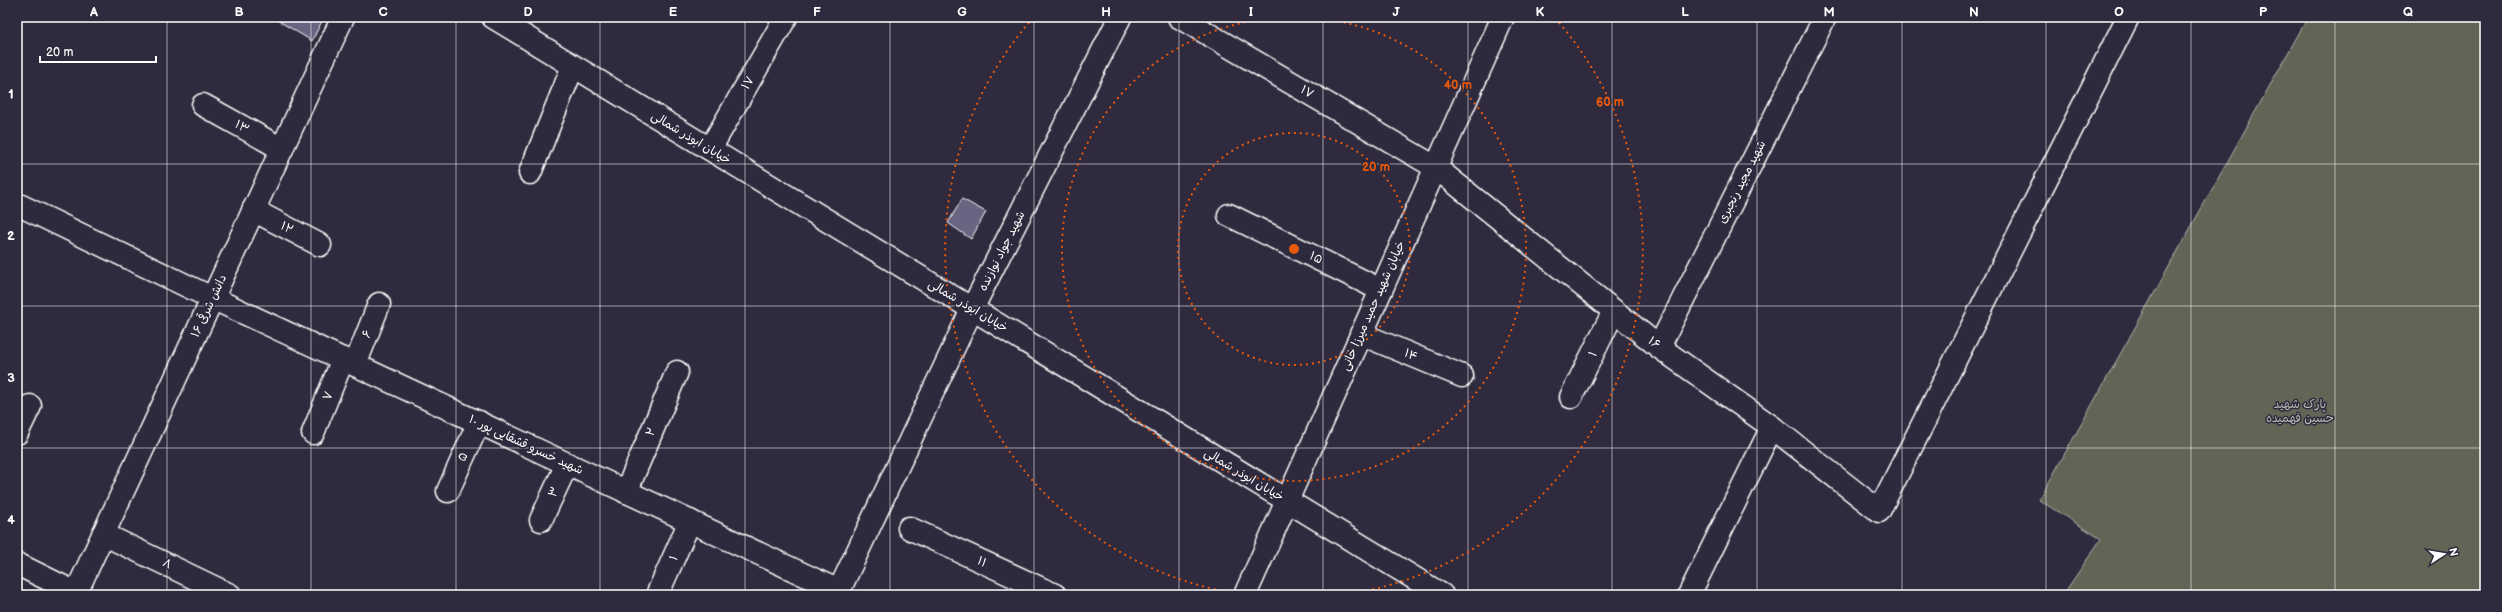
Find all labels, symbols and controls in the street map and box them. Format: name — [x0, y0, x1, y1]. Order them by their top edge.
text: A — [89, 4, 98, 20]
text: B — [234, 4, 244, 20]
text: C — [378, 4, 388, 20]
text: D — [523, 4, 533, 20]
text: E — [669, 4, 678, 20]
text: F — [813, 4, 821, 20]
text: G — [957, 4, 967, 20]
text: H — [1101, 4, 1111, 20]
text: I — [1249, 4, 1253, 20]
text: J — [1392, 4, 1400, 20]
text: K — [1536, 4, 1545, 20]
text: L — [1681, 4, 1689, 20]
text: M — [1823, 4, 1835, 20]
text: N — [1969, 4, 1979, 20]
text: O — [2114, 4, 2124, 20]
text: P — [2259, 4, 2268, 20]
text: Q — [2403, 4, 2413, 20]
scale bar — [40, 38, 156, 64]
text: 20 m — [46, 45, 73, 60]
street label: ۱۷ — [738, 74, 758, 92]
text: 40 m — [1444, 78, 1472, 93]
street label: ۱۷ — [1298, 82, 1316, 102]
text: 1 — [8, 86, 14, 102]
text: 60 m — [1596, 95, 1624, 110]
street label: خیابان ابوذر شمالی — [649, 108, 733, 168]
street label: ۱۳ — [232, 117, 252, 137]
street label: شهید مجید رنجبری — [1715, 138, 1769, 226]
text: 20 m — [1362, 160, 1390, 175]
street label: شهید جواد نوازنده — [975, 208, 1029, 294]
street label: ۱۲ — [278, 218, 296, 238]
text: 2 — [7, 228, 15, 244]
street label: خیابان شهید حمید میرزا خانی — [1338, 239, 1408, 373]
centre of rings — [1287, 242, 1301, 256]
street label: ۱۵ — [1307, 248, 1325, 268]
street label: دانش شرقی ۱۶ — [188, 272, 230, 340]
street label: خیابان ابوذر شمالی — [926, 276, 1010, 336]
street label: ۶ — [359, 328, 375, 340]
street label: ۱۶ — [1645, 334, 1663, 352]
street label: ۱۴ — [1402, 346, 1420, 364]
street label: ۱ — [1585, 349, 1601, 359]
text: 3 — [7, 370, 15, 386]
street label: ۷ — [319, 389, 337, 403]
park label: پارک شهید حسین فهمیده — [2266, 397, 2334, 426]
street label: شهید خسرو قشقایی پور ۱۰ — [466, 412, 586, 478]
street label: ۲ — [643, 425, 659, 439]
street label: خیابان ابوذر شمالی — [1202, 445, 1286, 505]
street label: ۵ — [454, 450, 472, 464]
street label: ۳ — [545, 484, 563, 500]
text: 4 — [7, 512, 15, 528]
north arrow — [2424, 534, 2464, 574]
text: N — [2446, 547, 2461, 557]
street label: ۱ — [666, 553, 682, 563]
street label: ۱۱ — [975, 553, 989, 571]
street label: ۸ — [160, 555, 174, 573]

